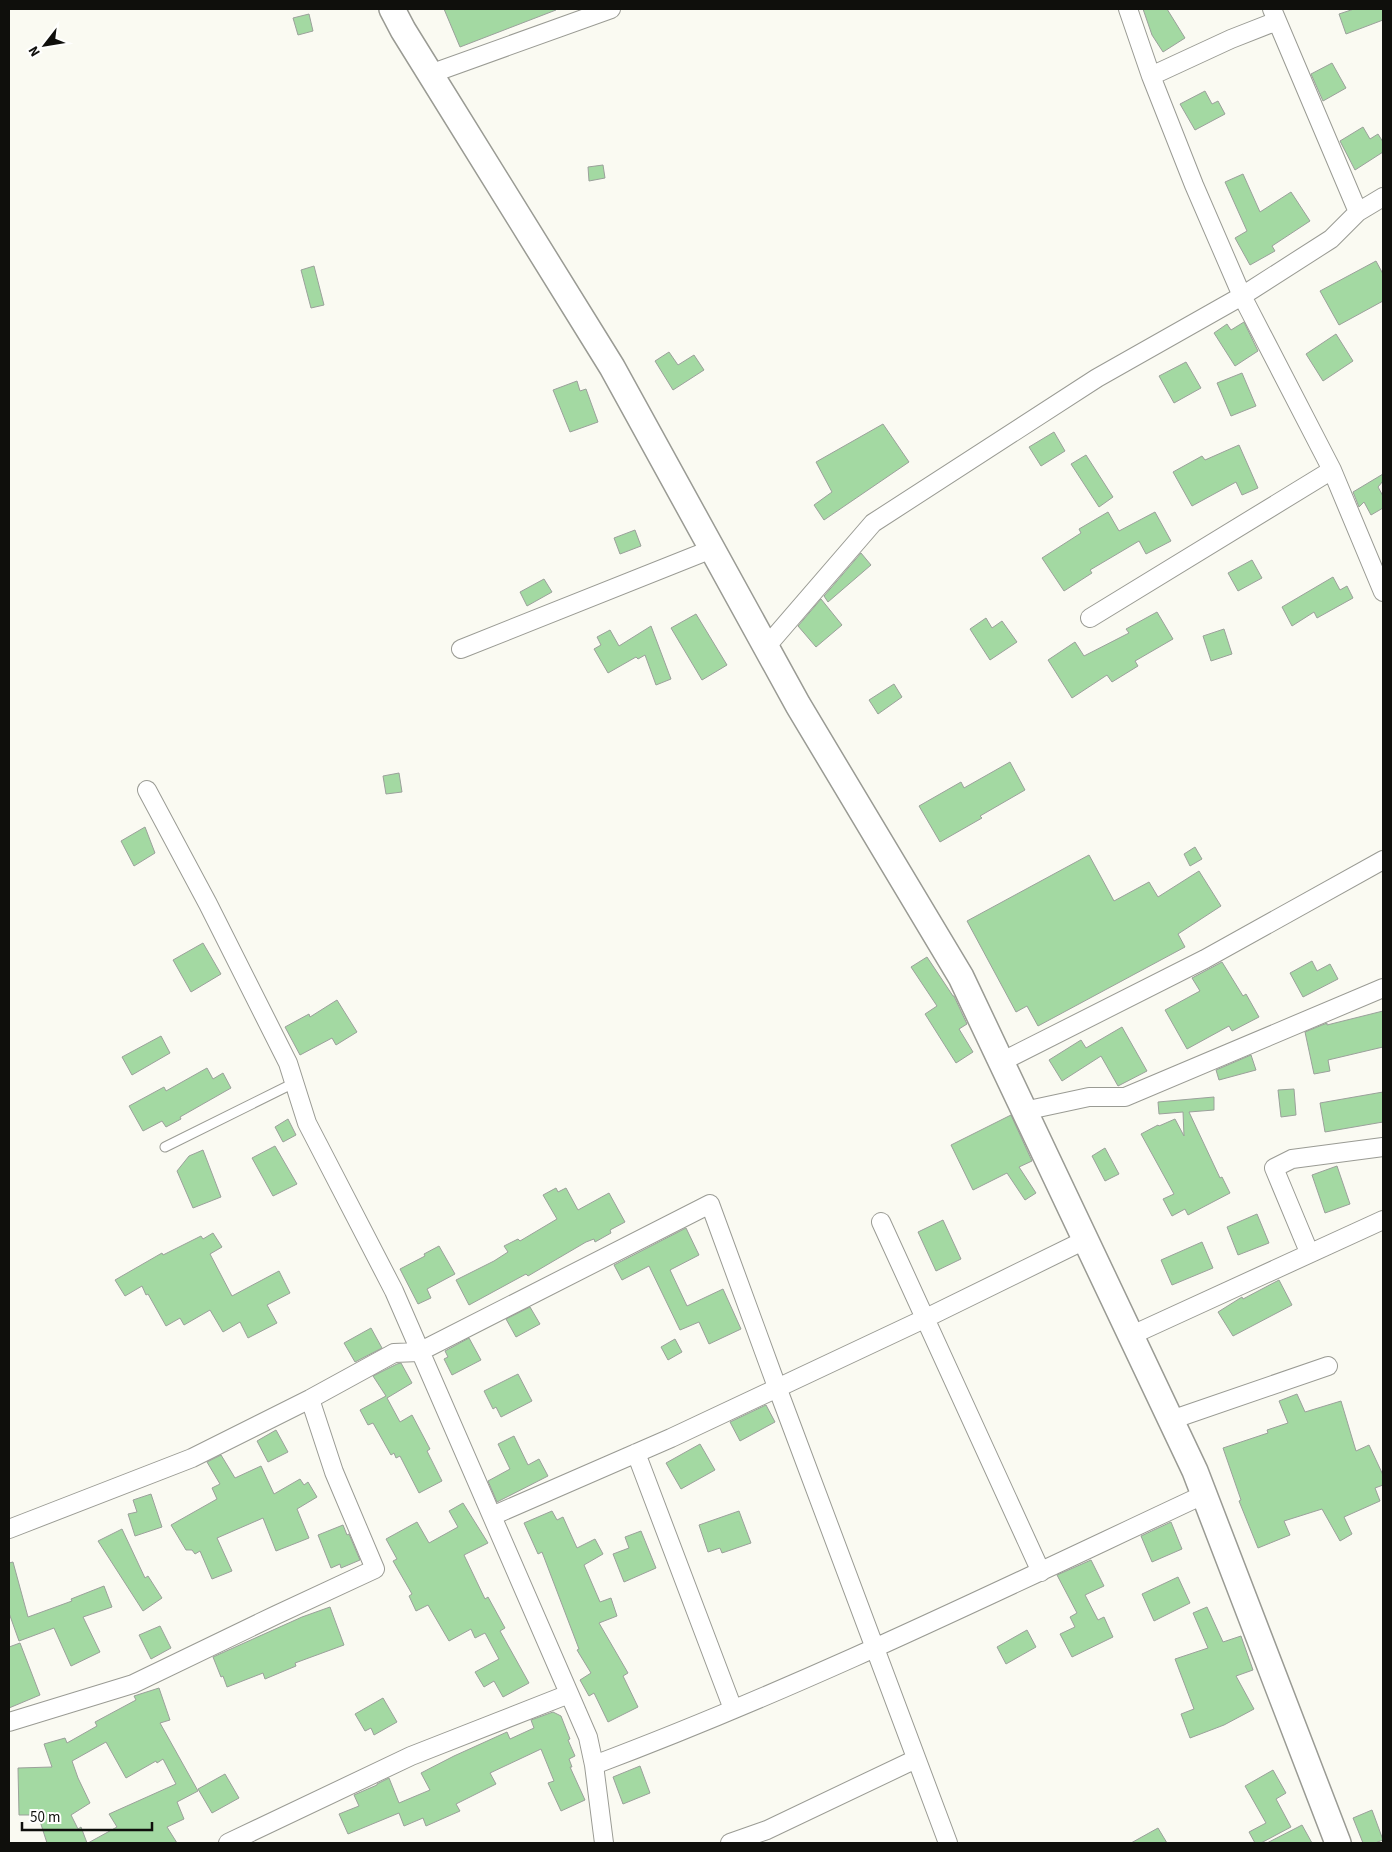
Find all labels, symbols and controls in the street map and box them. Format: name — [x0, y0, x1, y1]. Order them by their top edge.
north arrow — [20, 20, 70, 70]
text: N — [24, 42, 46, 60]
scale bar — [22, 1800, 152, 1832]
text: 50 m — [30, 1807, 60, 1828]

